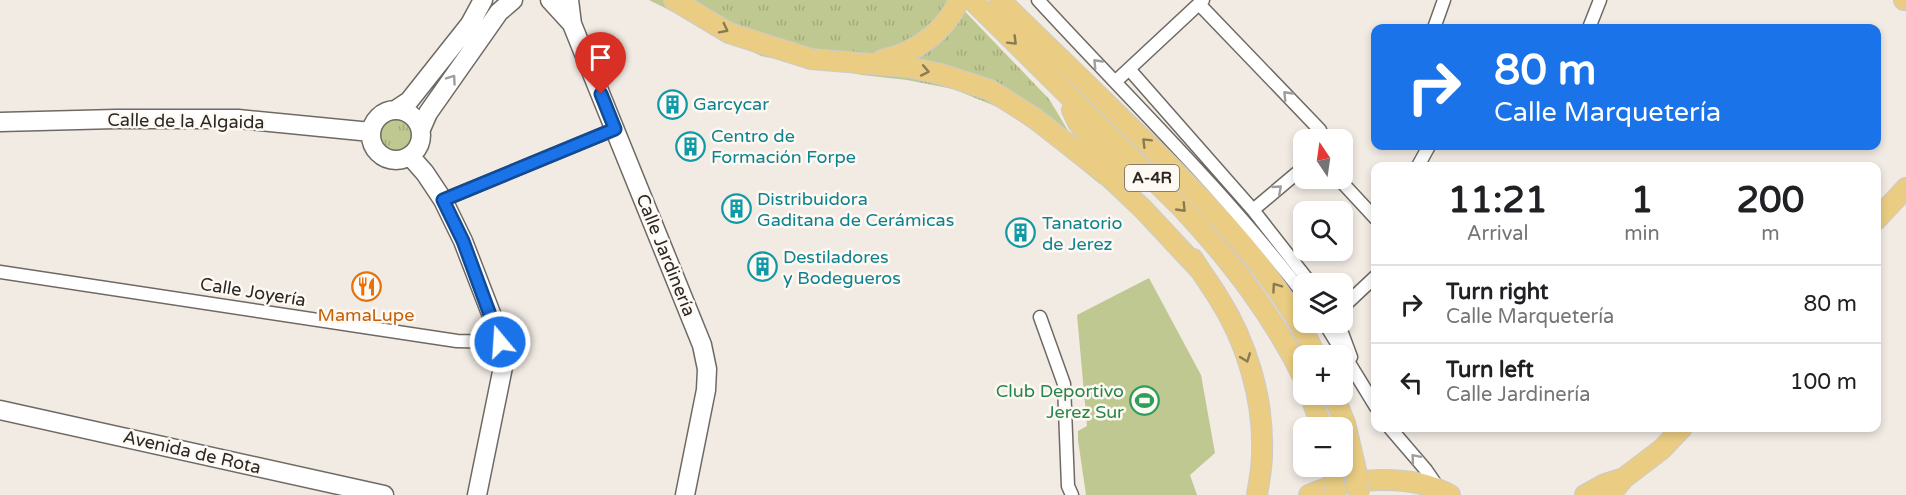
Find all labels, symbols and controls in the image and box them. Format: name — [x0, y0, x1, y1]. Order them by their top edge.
one-way arrow — [718, 22, 729, 34]
pin — [575, 32, 626, 94]
one-way arrow — [1006, 35, 1017, 45]
icon: arrive — [584, 41, 617, 74]
text: 80 m — [1494, 45, 1596, 96]
icon: right — [1395, 48, 1473, 126]
one-way arrow — [1093, 60, 1104, 71]
one-way arrow — [920, 64, 930, 77]
one-way arrow — [445, 75, 456, 86]
building icon: Garcycar — [656, 88, 688, 120]
one-way arrow — [1283, 91, 1294, 102]
place label: Garcycar — [693, 93, 769, 115]
text: Calle Marquetería — [1494, 96, 1721, 129]
street label: Calle de la Algaida — [107, 109, 265, 133]
place label: Centro de Formación Forpe — [711, 125, 856, 168]
north arrow — [1293, 129, 1353, 189]
map controls — [1293, 129, 1353, 477]
building icon: Centro de Formación Forpe — [674, 130, 706, 162]
one-way arrow — [1142, 139, 1153, 150]
road number: A-4R — [1125, 165, 1179, 191]
text: 11:21 — [1448, 179, 1548, 222]
text: 1 — [1631, 179, 1653, 222]
text: 200 — [1736, 179, 1804, 222]
one-way arrow — [1271, 185, 1282, 196]
place label: Distribuidora Gaditana de Cerámicas — [757, 188, 954, 231]
street label: Calle Jardinería — [631, 191, 701, 319]
building icon: Distribuidora Gaditana de Cerámicas — [720, 193, 752, 225]
one-way arrow — [1175, 201, 1186, 211]
button: search — [1293, 201, 1353, 261]
place label: Tanatorio de Jerez — [1042, 212, 1123, 255]
building icon: Tanatorio de Jerez — [1005, 217, 1037, 249]
text: Arrival — [1467, 222, 1529, 246]
text: min — [1624, 222, 1660, 246]
text: m — [1761, 222, 1780, 246]
place label: Destiladores y Bodegueros — [783, 246, 901, 289]
building icon: Destiladores y Bodegueros — [746, 251, 778, 283]
restaurant icon: MamaLupe — [350, 270, 382, 302]
street label: Calle Joyería — [198, 273, 308, 311]
button: layers — [1293, 273, 1353, 333]
text: Turn right — [1446, 279, 1548, 305]
one-way arrow — [1272, 283, 1283, 294]
icon: right — [1395, 288, 1428, 321]
text: 80 m — [1803, 291, 1857, 317]
place label: MamaLupe — [318, 304, 414, 326]
text: Calle Marquetería — [1446, 305, 1614, 329]
position arrow — [468, 310, 532, 374]
button: + — [1293, 345, 1353, 405]
one-way arrow — [1239, 352, 1252, 362]
text: Turn left — [1446, 357, 1534, 383]
icon: left — [1395, 366, 1428, 399]
text: 100 m — [1790, 369, 1857, 395]
place label: Club Deportivo Jerez Sur — [996, 380, 1124, 423]
text: Calle Jardinería — [1446, 383, 1591, 407]
sports icon: Club Deportivo Jerez Sur — [1129, 385, 1161, 417]
button: − — [1293, 417, 1353, 477]
street label: Avenida de Rota — [121, 425, 263, 479]
one-way arrow — [1411, 454, 1422, 465]

